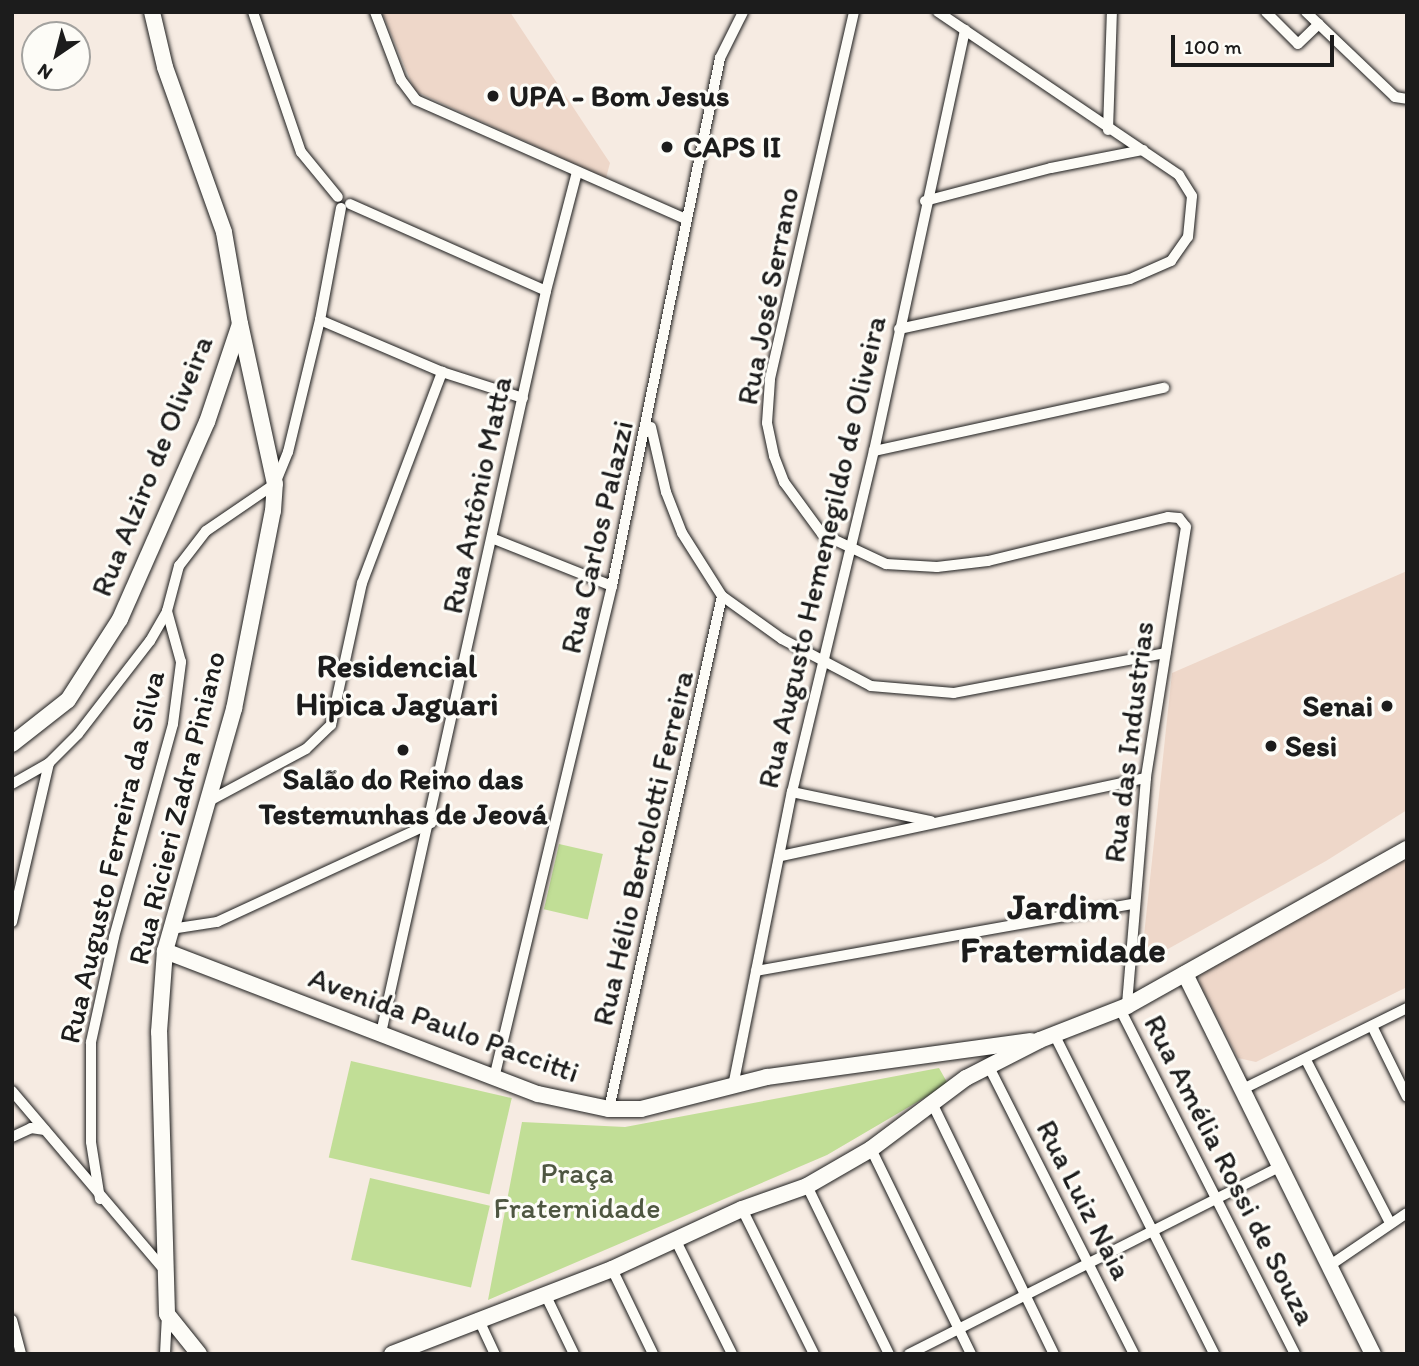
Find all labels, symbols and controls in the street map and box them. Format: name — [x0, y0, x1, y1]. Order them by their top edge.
north arrow — [21, 21, 91, 91]
scale bar — [1174, 21, 1337, 65]
text: 100 m — [1184, 34, 1242, 59]
text: N — [33, 59, 57, 85]
place label: UPA - Bom Jesus — [509, 78, 730, 114]
marker: UPA - Bom Jesus — [483, 86, 503, 106]
place label: CAPS II — [683, 129, 781, 165]
marker: CAPS II — [657, 137, 677, 157]
street label: Rua José Serrano — [729, 184, 807, 408]
street label: Rua Augusto Hemenegildo de Oliveira — [750, 312, 894, 792]
street label: Rua Alziro de Oliveira — [83, 330, 221, 602]
street label: Rua Antônio Matta — [434, 373, 520, 617]
street label: Rua Carlos Palazzi — [553, 417, 641, 657]
street label: Rua das Industrias — [1096, 620, 1162, 864]
district label: Residencial Hipica Jaguari — [296, 646, 498, 724]
street label: Rua Ricieri Zadra Piniano — [121, 647, 233, 969]
street label: Rua Hélio Bertolotti Ferreira — [585, 667, 701, 1029]
street label: Rua Augusto Ferreira da Silva — [52, 668, 172, 1046]
place label: Senai — [1303, 688, 1373, 724]
marker: Senai — [1379, 698, 1395, 714]
place label: Sesi — [1285, 728, 1337, 764]
marker: Sesi — [1263, 738, 1279, 754]
marker: Salão do Reino das Testemunhas de Jeová — [395, 742, 411, 758]
place label: Salão do Reino das Testemunhas de Jeová — [259, 761, 547, 832]
district label: Jardim Fraternidade — [960, 885, 1166, 972]
street label: Avenida Paulo Paccitti — [304, 959, 584, 1091]
street label: Rua Amélia Rossi de Souza — [1136, 1009, 1324, 1331]
street label: Rua Luiz Naia — [1028, 1114, 1140, 1286]
park label: Praça Fraternidade — [494, 1155, 660, 1226]

